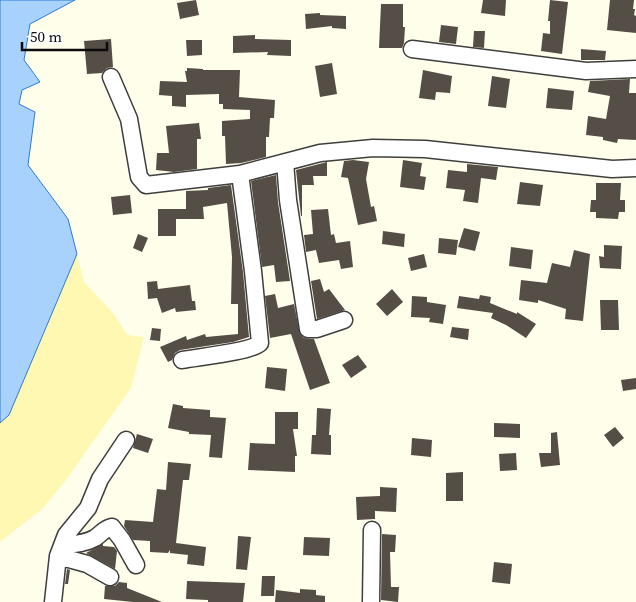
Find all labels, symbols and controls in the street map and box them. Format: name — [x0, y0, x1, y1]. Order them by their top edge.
scale bar — [22, 20, 108, 52]
text: 50 m — [30, 26, 62, 47]

